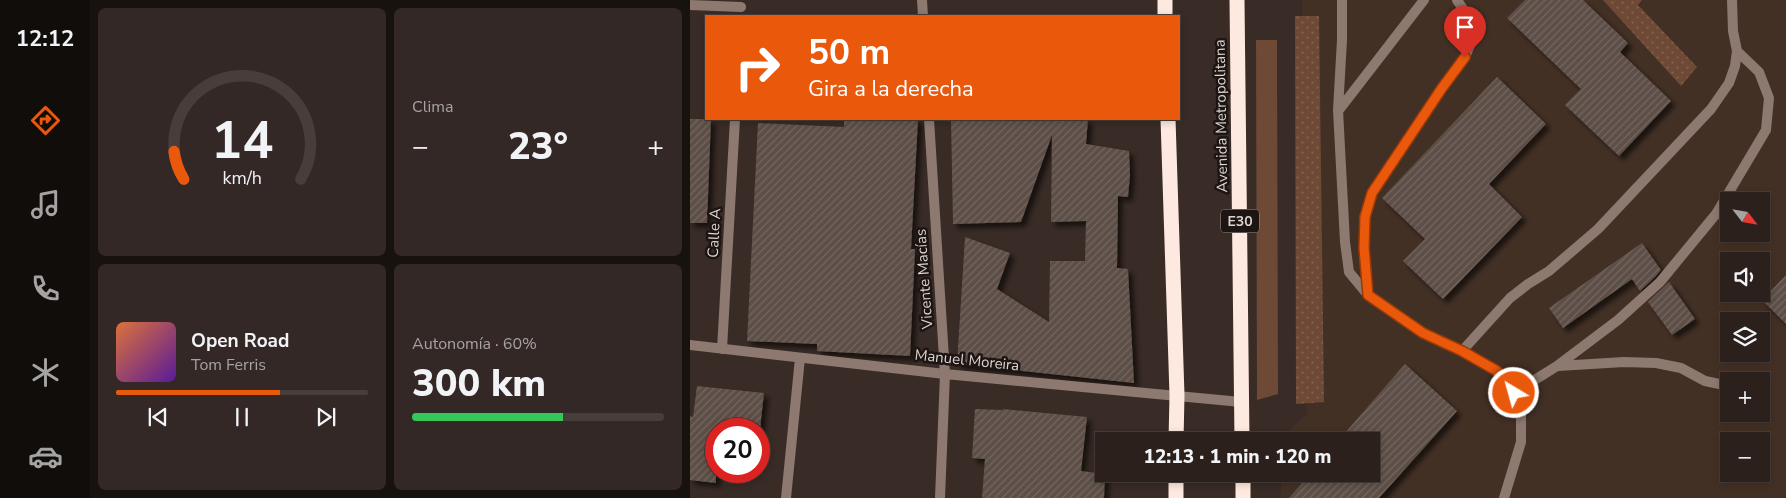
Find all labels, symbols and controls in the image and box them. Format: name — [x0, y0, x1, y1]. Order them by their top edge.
pin — [1444, 6, 1486, 57]
icon: arrive — [1451, 13, 1479, 41]
text: 12:12 — [16, 24, 74, 54]
text: 50 m — [808, 29, 890, 76]
icon: right — [725, 35, 790, 100]
street label: Avenida Metropolitana — [1210, 39, 1232, 193]
text: Gira a la derecha — [808, 74, 974, 104]
text: Clima — [412, 96, 453, 118]
icon: directions — [28, 103, 63, 138]
text: 14 — [211, 105, 273, 176]
text: 23° — [508, 121, 568, 172]
text: − — [412, 128, 429, 166]
text: + — [647, 128, 664, 166]
text: km/h — [222, 166, 262, 190]
icon: music — [28, 187, 63, 222]
north arrow — [1720, 192, 1770, 242]
map controls — [1720, 192, 1770, 482]
street label: Calle A — [703, 208, 725, 258]
road number: E30 — [1221, 210, 1259, 232]
street label: Vicente Macías — [911, 228, 938, 331]
button: sound — [1720, 252, 1770, 302]
icon: phone — [28, 271, 63, 306]
button: layers — [1720, 312, 1770, 362]
text: Open Road — [191, 328, 289, 354]
text: Autonomía · 60% — [412, 333, 537, 355]
street label: Manuel Moreira — [914, 345, 1020, 375]
text: Tom Ferris — [191, 354, 266, 376]
icon: climate — [28, 355, 63, 390]
text: 300 km — [412, 358, 546, 409]
position arrow — [1487, 366, 1539, 418]
button: + — [1720, 372, 1770, 422]
icon: previous — [144, 403, 172, 431]
icon: pause — [228, 403, 256, 431]
icon: next — [312, 403, 340, 431]
speed limit sign: 20 — [705, 418, 770, 483]
button: − — [1720, 432, 1770, 482]
icon: car — [28, 439, 63, 474]
text: 12:13 · 1 min · 120 m — [1144, 444, 1331, 470]

